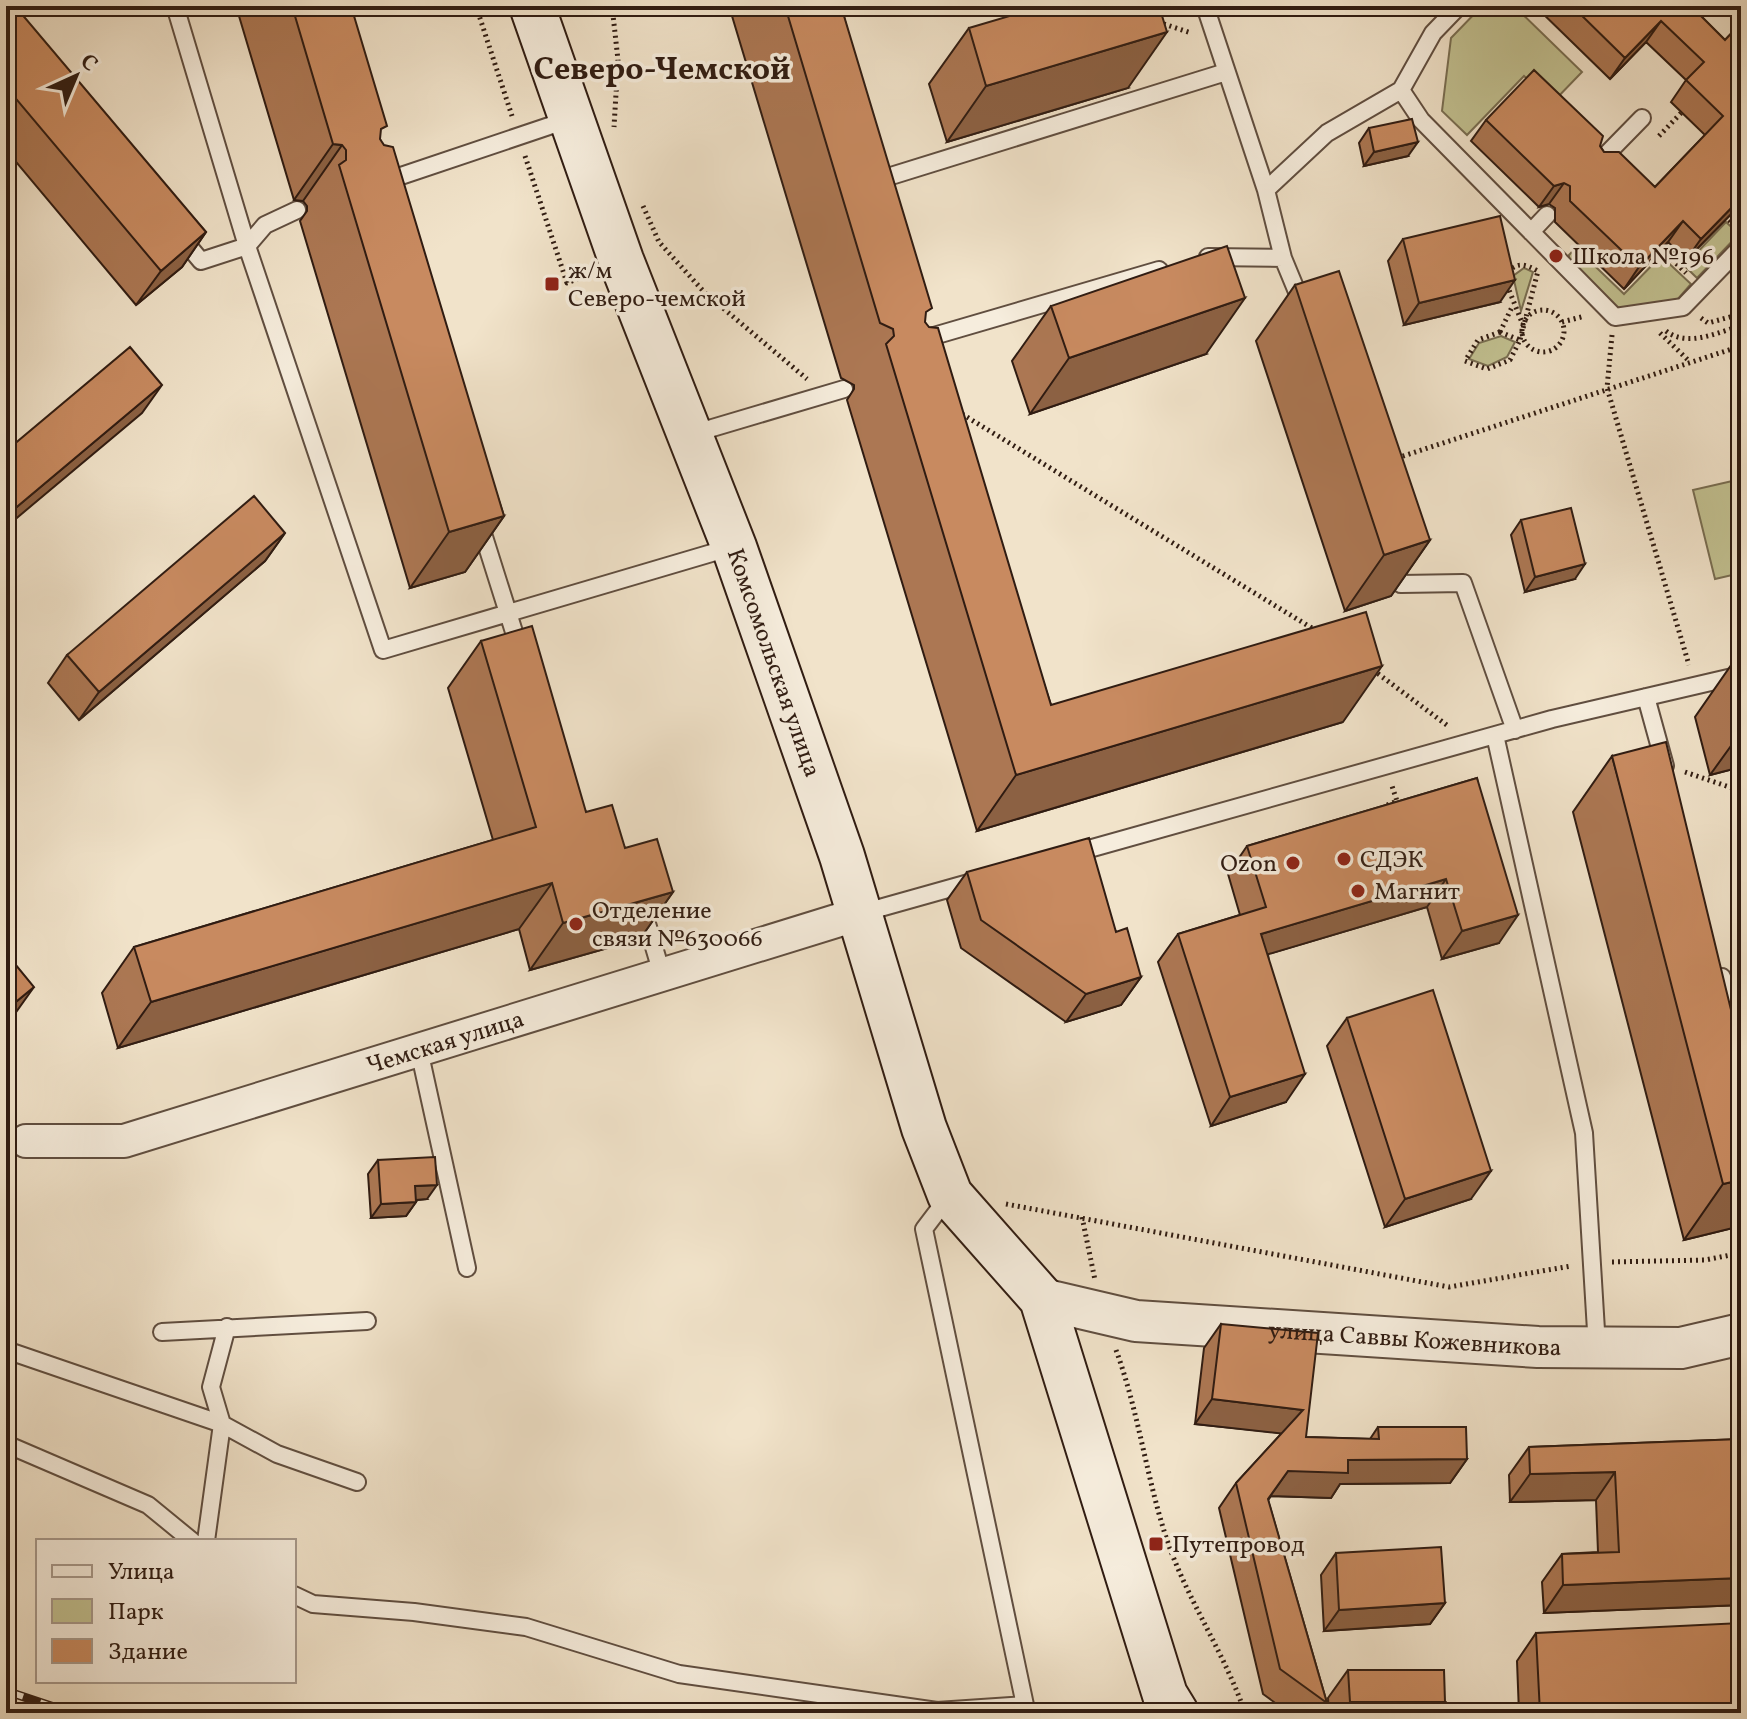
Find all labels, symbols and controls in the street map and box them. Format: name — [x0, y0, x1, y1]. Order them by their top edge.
north arrow — [36, 36, 116, 116]
text: С — [72, 47, 104, 79]
district label: Северо-Чемской — [533, 49, 791, 93]
place label: Школа №196 — [1572, 241, 1714, 275]
marker: Школа №196 — [1547, 247, 1565, 265]
place label: ж/м Северо-чемской — [568, 255, 746, 317]
marker: ж/м Северо-чемской — [543, 275, 561, 293]
street label: Комсомольская улица — [717, 544, 828, 782]
place label: СДЭК — [1360, 844, 1424, 878]
place label: Ozon — [1220, 848, 1277, 882]
marker: СДЭК — [1335, 850, 1353, 868]
marker: Ozon — [1284, 854, 1302, 872]
place label: Магнит — [1374, 876, 1460, 910]
marker: Магнит — [1349, 882, 1367, 900]
place label: Отделение связи №630066 — [592, 895, 763, 957]
marker: Отделение связи №630066 — [567, 915, 585, 933]
street label: Чемская улица — [362, 1003, 529, 1084]
street label: улица Саввы Кожевникова — [1267, 1315, 1562, 1366]
place label: Путепровод — [1172, 1529, 1305, 1563]
marker: Путепровод — [1147, 1535, 1165, 1553]
legend — [36, 1539, 296, 1683]
text: Улица — [108, 1556, 175, 1590]
text: Парк — [108, 1596, 164, 1630]
text: Здание — [108, 1636, 188, 1670]

